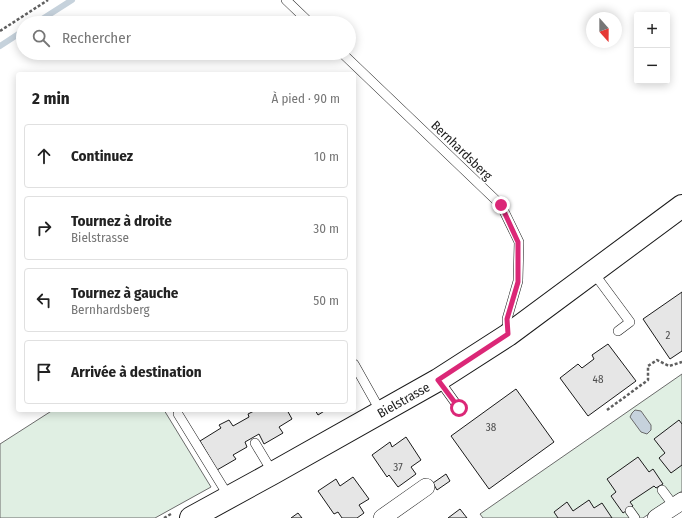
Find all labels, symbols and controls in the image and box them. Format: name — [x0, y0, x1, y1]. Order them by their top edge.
north arrow — [586, 12, 622, 48]
map controls — [634, 12, 670, 84]
button: + — [634, 12, 670, 48]
search box — [16, 16, 356, 60]
icon: search — [30, 27, 52, 49]
text: Rechercher — [62, 29, 131, 47]
button: − — [634, 48, 670, 84]
text: 2 min — [32, 88, 70, 109]
text: À pied · 90 m — [272, 91, 340, 106]
street label: Bernhardsberg — [428, 118, 496, 184]
icon: ahead — [33, 145, 55, 167]
text: Continuez — [71, 147, 133, 165]
text: 10 m — [314, 149, 339, 164]
route end — [492, 196, 510, 214]
text: Tournez à droite — [71, 212, 172, 230]
icon: right — [33, 217, 55, 239]
text: 30 m — [313, 221, 339, 236]
text: Bielstrasse — [71, 230, 129, 245]
text: Tournez à gauche — [71, 284, 178, 302]
icon: left — [33, 289, 55, 311]
text: 50 m — [313, 293, 339, 308]
text: Bernhardsberg — [71, 302, 150, 317]
house number: 2 — [666, 329, 671, 342]
icon: arrive — [33, 361, 55, 383]
text: Arrivée à destination — [71, 363, 202, 381]
house number: 48 — [593, 373, 604, 386]
street label: Bielstrasse — [375, 379, 432, 421]
route start — [450, 399, 468, 417]
house number: 38 — [486, 421, 497, 434]
house number: 37 — [393, 461, 403, 474]

